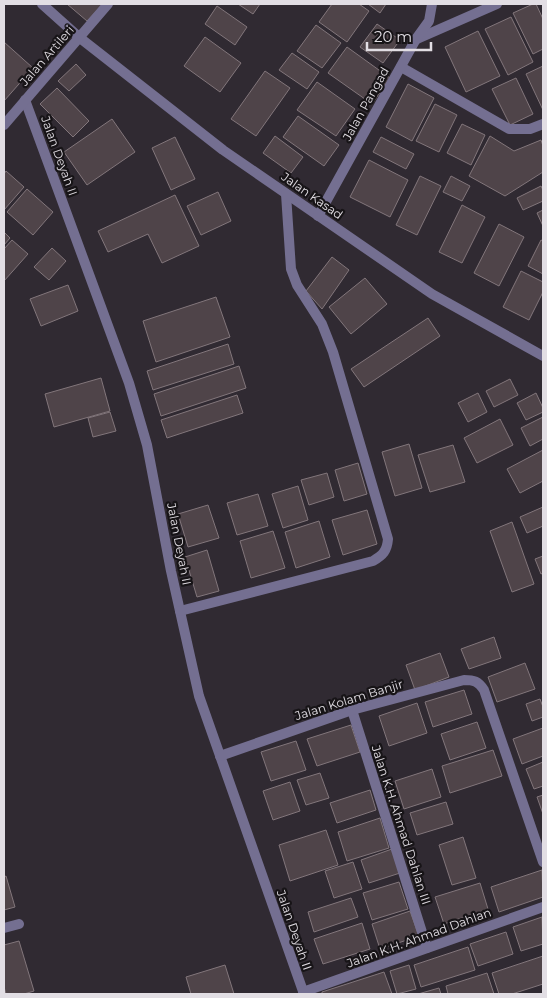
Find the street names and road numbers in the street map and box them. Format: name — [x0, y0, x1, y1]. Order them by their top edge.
street label: Jalan Artileri — [16, 23, 77, 90]
street label: Jalan Pangad — [339, 64, 392, 144]
street label: Jalan Deyah II — [38, 113, 81, 198]
street label: Jalan Kasad — [278, 168, 346, 222]
street label: Jalan Deyah II — [164, 500, 195, 586]
street label: Jalan Kolam Banjir — [292, 676, 405, 723]
street label: Jalan K.H. Ahmad Dahlan III — [368, 742, 434, 906]
street label: Jalan Deyah II — [273, 887, 315, 972]
street label: Jalan K.H. Ahmad Dahlan — [344, 904, 493, 971]

